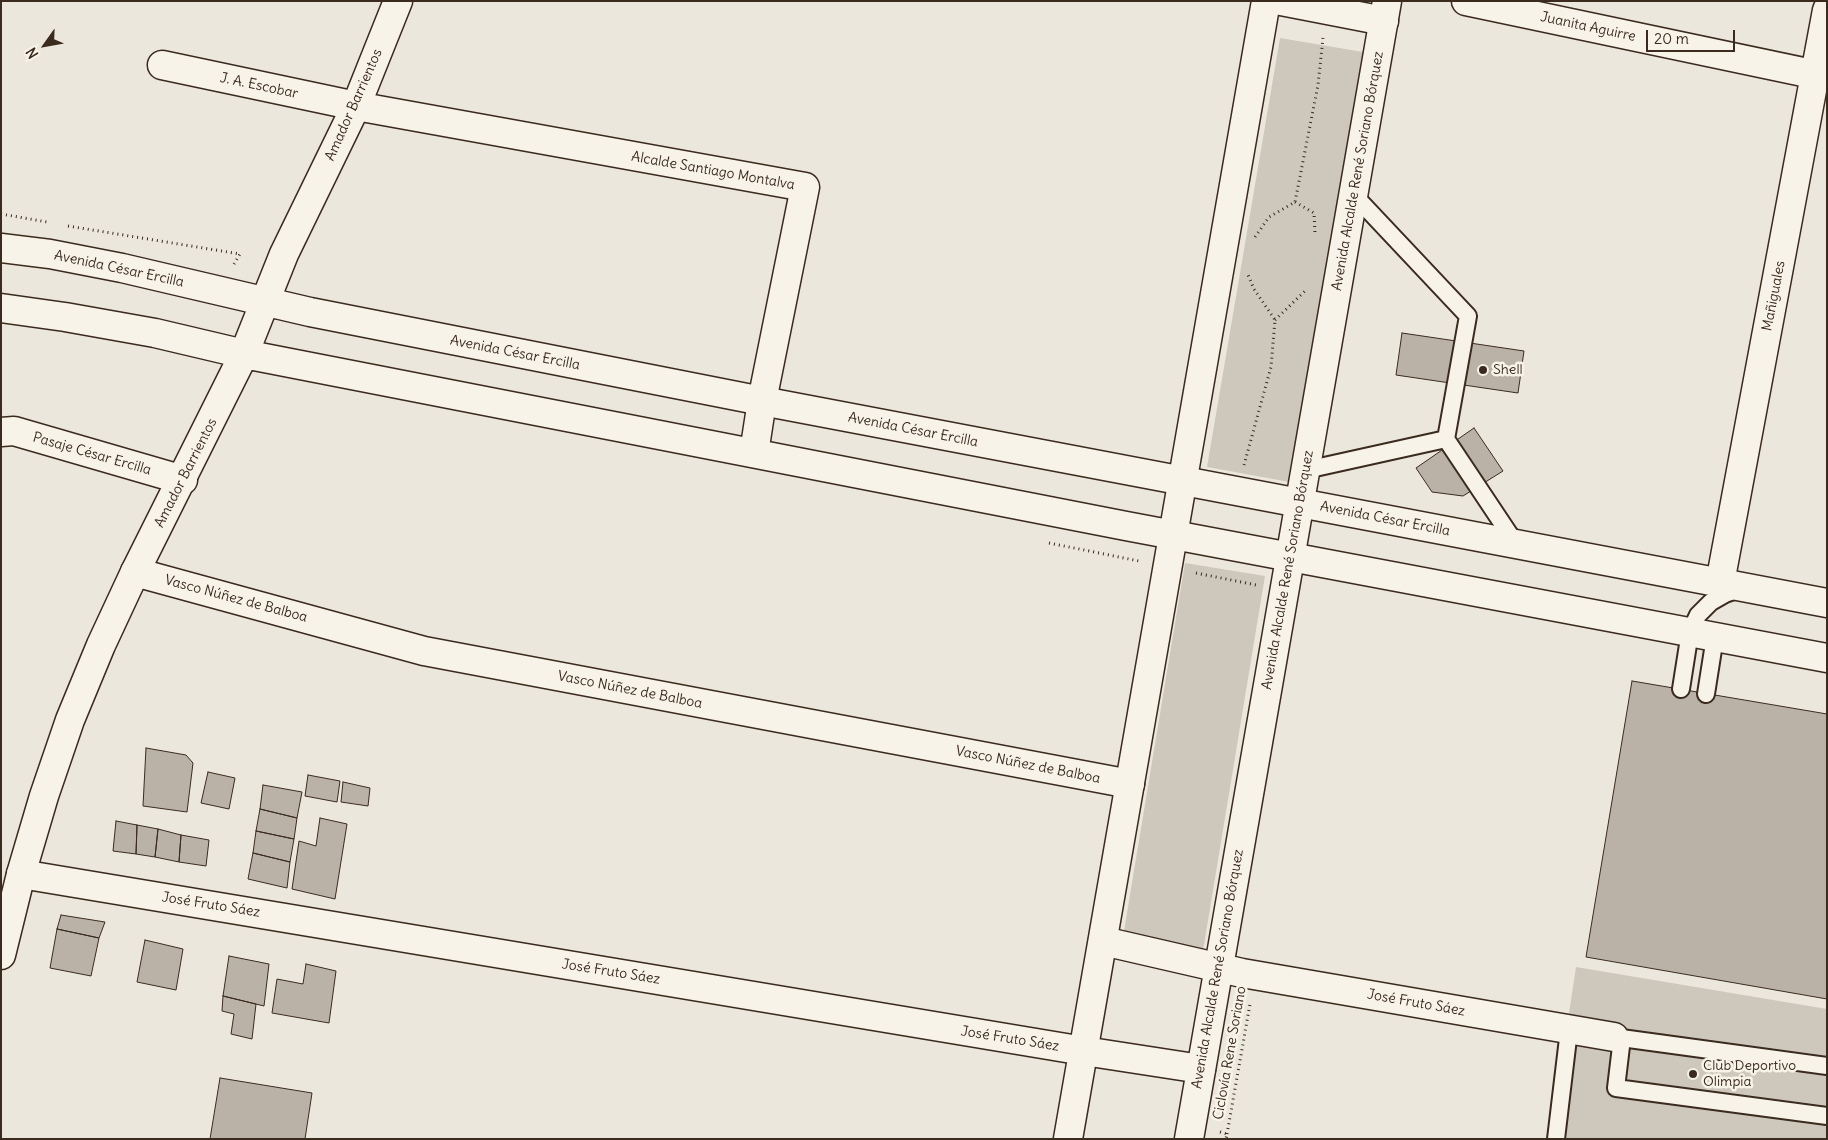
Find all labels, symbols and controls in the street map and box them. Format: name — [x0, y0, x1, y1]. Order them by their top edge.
street label: Juanita Aguirre — [1539, 9, 1637, 45]
north arrow — [20, 20, 70, 70]
scale bar — [1648, 20, 1737, 52]
text: 20 m — [1654, 29, 1689, 48]
text: N — [22, 44, 42, 62]
street label: Amador Barrientos — [322, 47, 386, 163]
street label: Avenida Alcalde René Soriano Bórquez — [1329, 50, 1387, 292]
street label: J. A. Escobar — [218, 70, 300, 102]
street label: Alcalde Santiago Montalva — [630, 148, 796, 194]
street label: Avenida César Ercilla — [53, 247, 185, 291]
street label: Mañiguales — [1759, 259, 1789, 333]
street label: Avenida César Ercilla — [449, 332, 581, 374]
place label: Shell — [1493, 362, 1523, 378]
marker: Shell — [1477, 364, 1489, 376]
street label: Avenida César Ercilla — [847, 409, 979, 451]
street label: Amador Barrientos — [151, 415, 221, 531]
street label: Pasaje César Ercilla — [31, 429, 153, 479]
street label: Avenida Alcalde René Soriano Bórquez — [1259, 449, 1317, 691]
street label: Avenida César Ercilla — [1319, 498, 1451, 540]
street label: Vasco Núñez de Balboa — [163, 572, 309, 626]
street label: Vasco Núñez de Balboa — [556, 668, 704, 712]
street label: Vasco Núñez de Balboa — [954, 743, 1102, 787]
street label: Avenida Alcalde René Soriano Bórquez — [1189, 848, 1247, 1090]
street label: José Fruto Sáez — [161, 889, 261, 921]
street label: José Fruto Sáez — [561, 956, 661, 988]
street label: Ciclovía Rene Soriano — [1210, 985, 1250, 1121]
street label: José Fruto Sáez — [1366, 986, 1466, 1020]
street label: José Fruto Sáez — [960, 1023, 1060, 1055]
place label: Club Deportivo Olimpia — [1703, 1058, 1796, 1090]
marker: Club Deportivo Olimpia — [1687, 1068, 1699, 1080]

